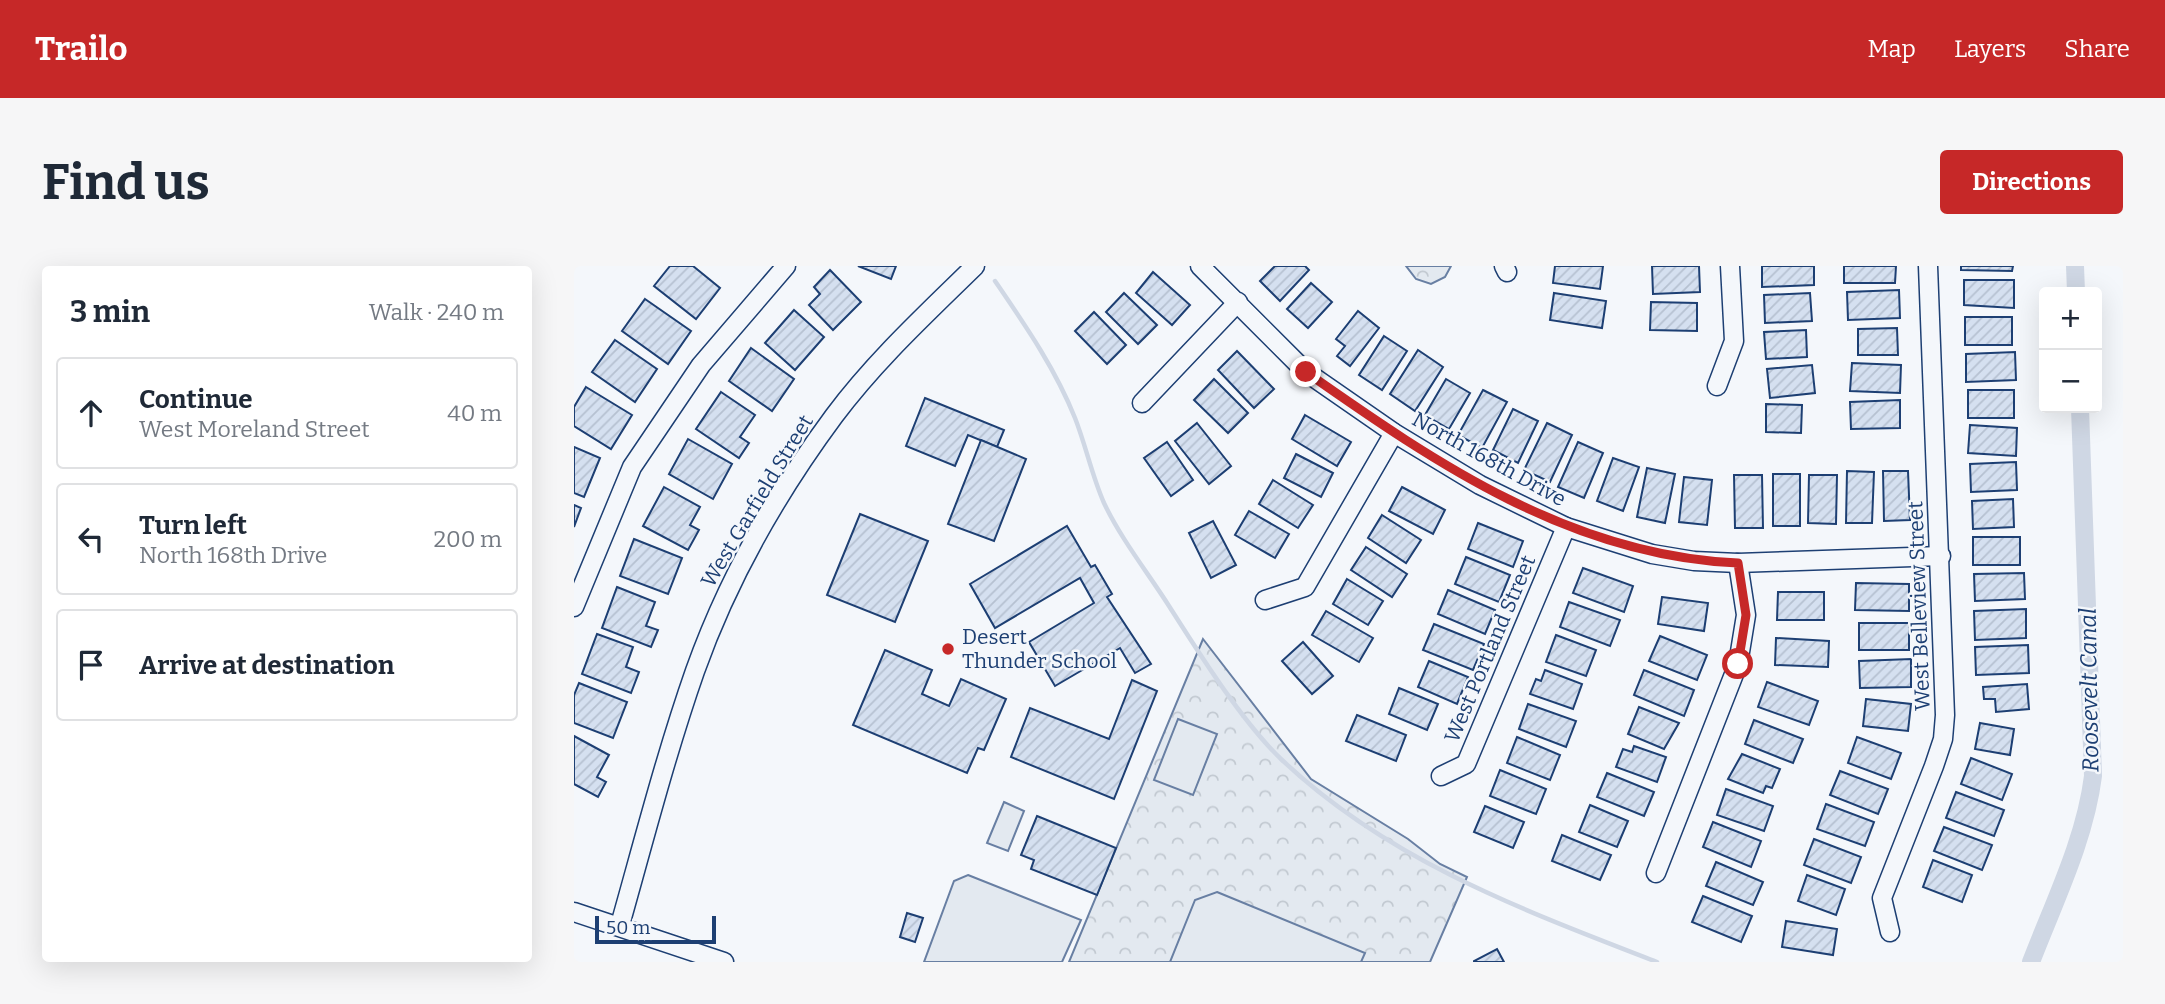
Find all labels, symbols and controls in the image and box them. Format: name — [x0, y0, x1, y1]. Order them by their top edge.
text: Trailo — [35, 29, 128, 69]
text: Map — [1868, 35, 1916, 63]
text: Layers — [1954, 35, 2026, 63]
text: Share — [2064, 35, 2130, 63]
button: Directions — [1940, 150, 2123, 214]
text: Find us — [42, 153, 210, 212]
map controls — [2039, 287, 2102, 413]
button: + — [2039, 287, 2102, 350]
text: 3 min — [70, 294, 150, 330]
text: Walk · 240 m — [369, 298, 504, 326]
button: − — [2039, 350, 2102, 413]
route end — [1290, 356, 1321, 387]
text: Continue — [139, 384, 253, 415]
icon: ahead — [72, 394, 110, 432]
text: 40 m — [447, 399, 502, 427]
street label: North 168th Drive — [1407, 406, 1571, 512]
street label: West Garfield Street — [695, 410, 819, 592]
text: West Moreland Street — [139, 415, 370, 443]
street label: West Belleview Street — [1902, 500, 1936, 711]
text: Turn left — [139, 510, 247, 541]
icon: left — [72, 520, 110, 558]
text: 200 m — [433, 525, 502, 553]
text: North 168th Drive — [139, 541, 327, 569]
street label: West Portland Street — [1439, 551, 1541, 746]
water label: Roosevelt Canal — [2074, 608, 2104, 772]
place label: Desert Thunder School — [962, 624, 1117, 674]
marker: Desert Thunder School — [940, 641, 956, 657]
icon: arrive — [72, 646, 110, 684]
route start — [1722, 648, 1753, 679]
text: Arrive at destination — [139, 650, 394, 681]
scale bar — [595, 913, 716, 945]
text: 50 m — [606, 916, 650, 939]

